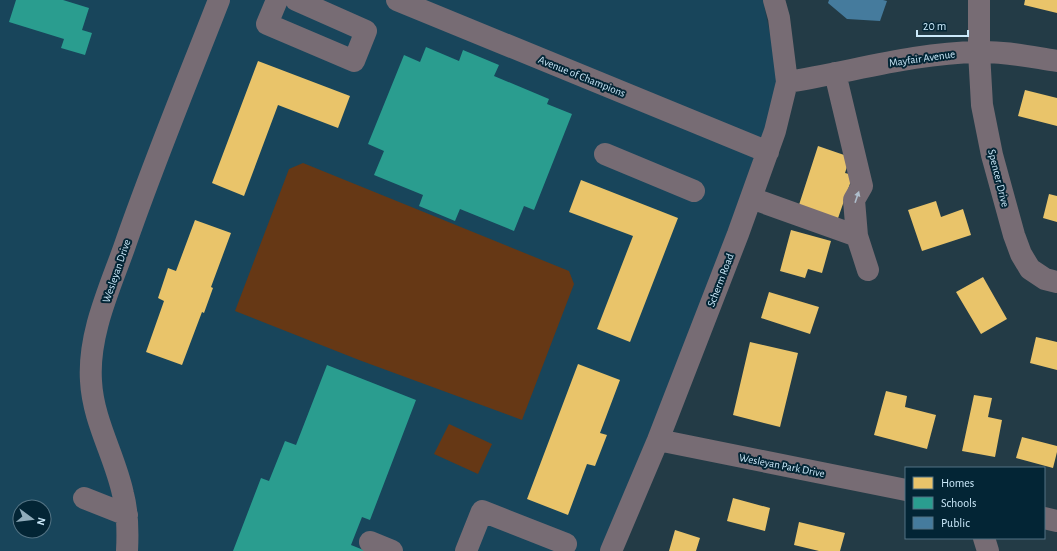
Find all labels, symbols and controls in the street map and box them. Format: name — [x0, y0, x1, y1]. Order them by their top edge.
scale bar — [917, 12, 968, 38]
text: 20 m — [923, 20, 946, 32]
street label: Mayfair Avenue — [888, 48, 956, 69]
street label: Avenue of Champions — [537, 54, 627, 99]
street label: Spencer Drive — [986, 148, 1011, 208]
one-way arrow — [854, 191, 860, 203]
street label: Wesleyan Drive — [101, 238, 132, 304]
street label: Scherm Road — [705, 252, 736, 308]
street label: Wesleyan Park Drive — [738, 452, 826, 479]
legend — [905, 467, 1045, 539]
text: Homes — [941, 477, 974, 489]
text: Schools — [941, 497, 976, 509]
north arrow — [12, 499, 52, 539]
text: N — [35, 516, 47, 527]
text: Public — [941, 517, 970, 529]

